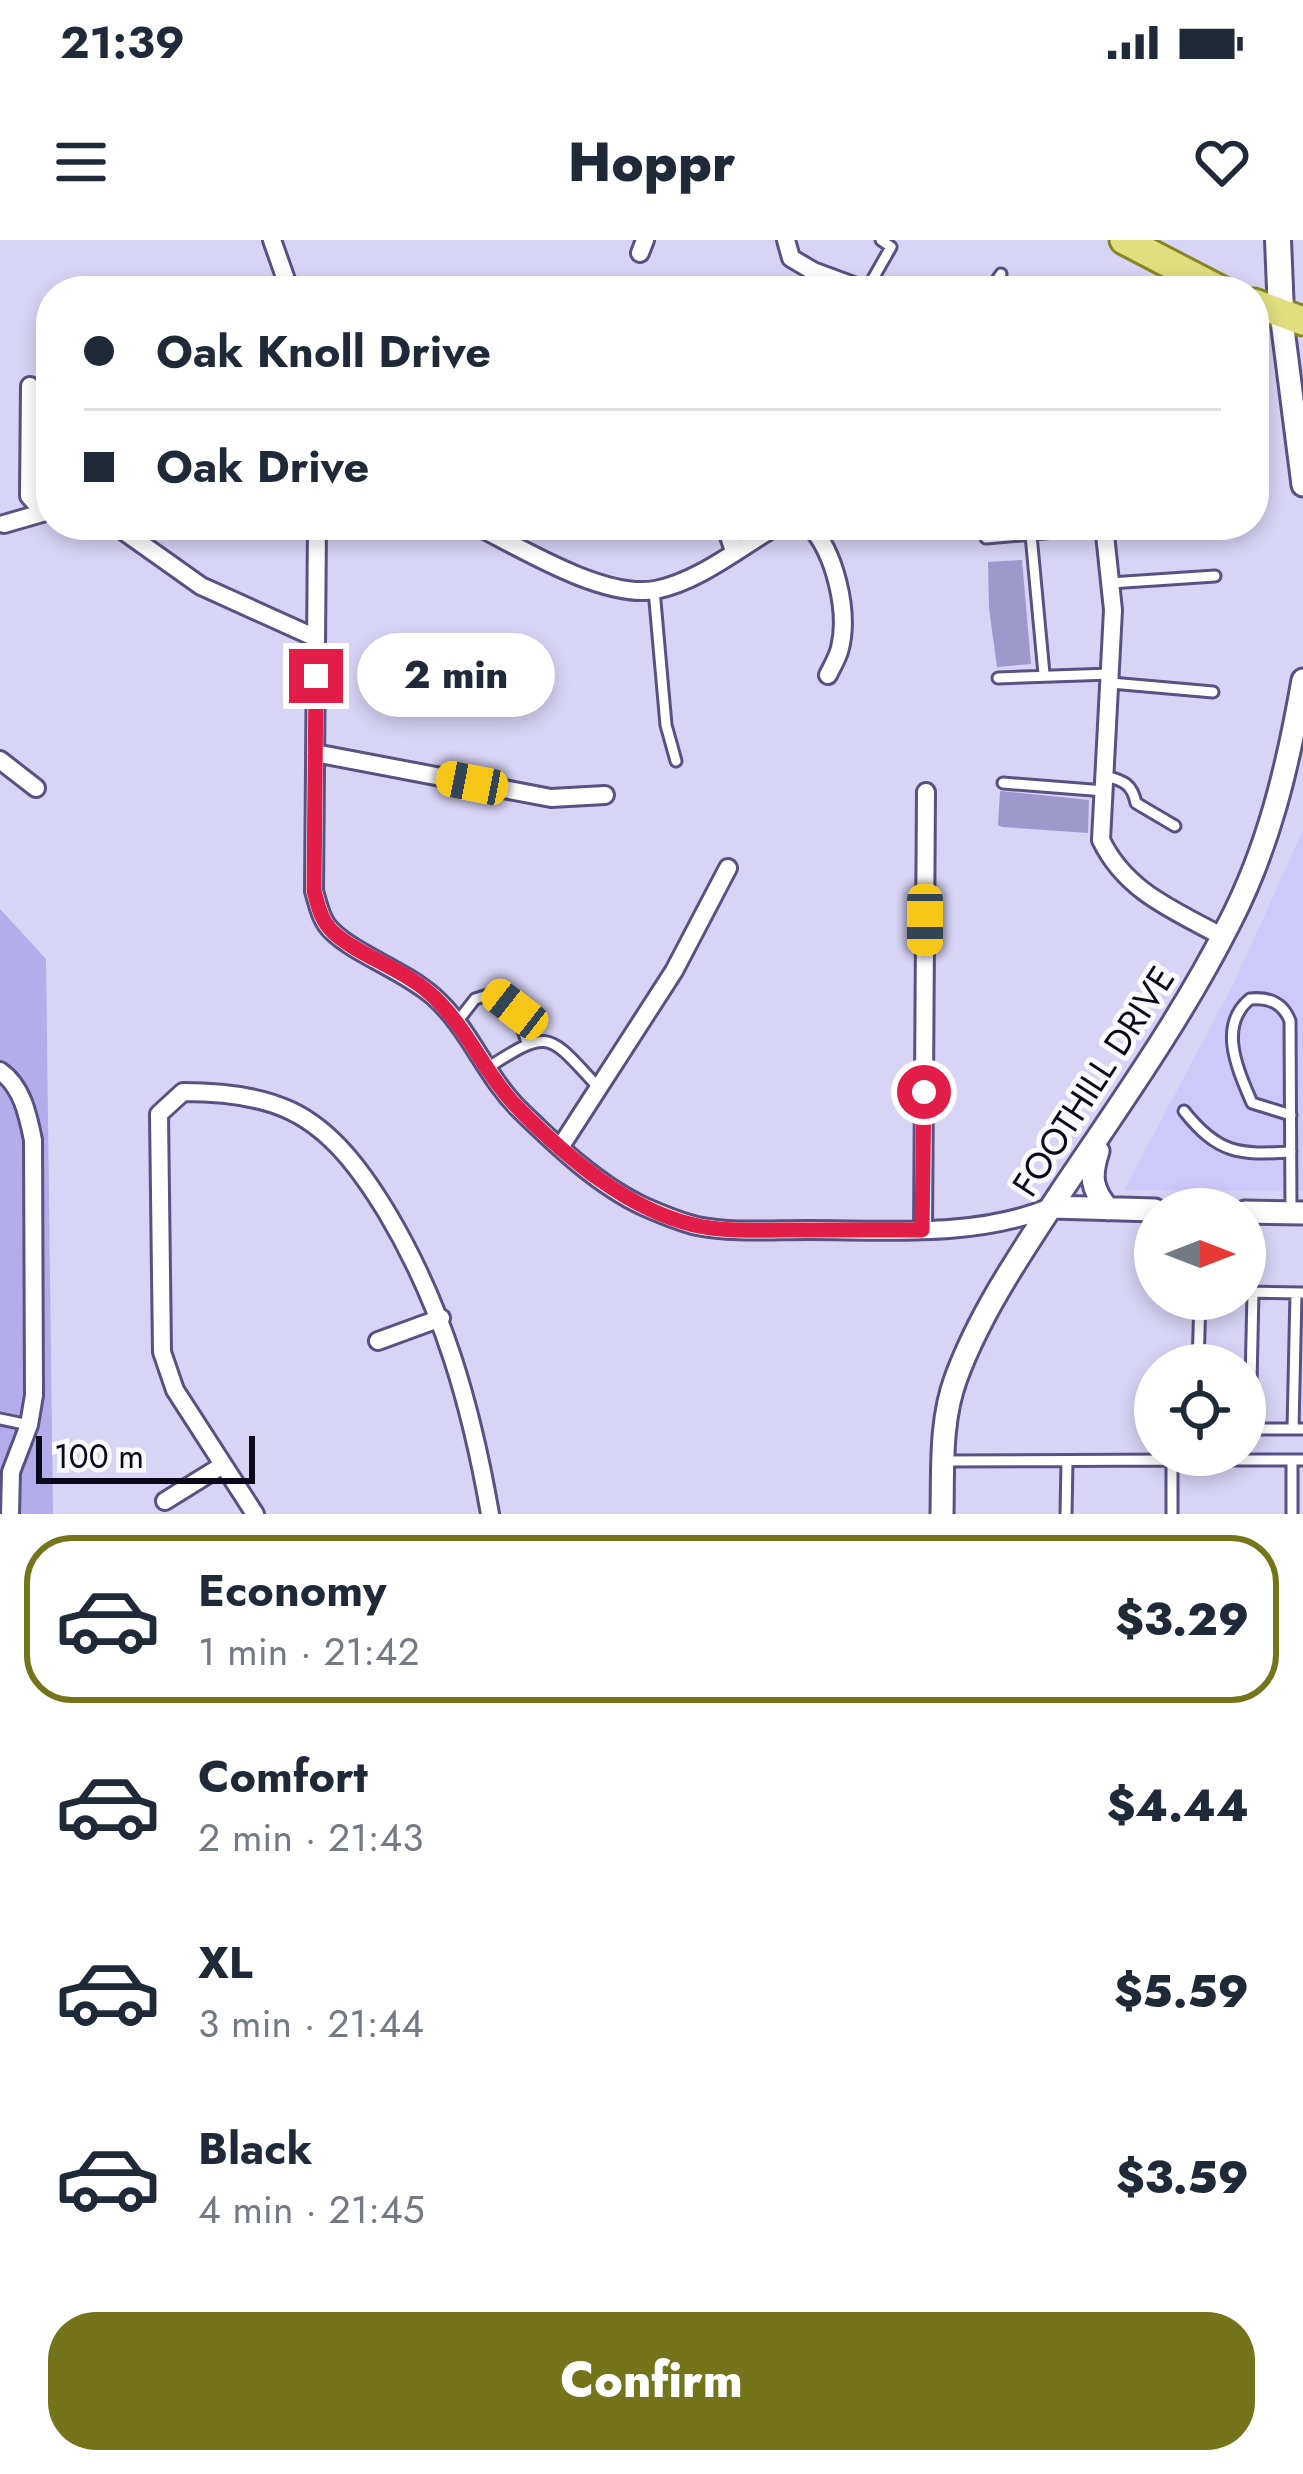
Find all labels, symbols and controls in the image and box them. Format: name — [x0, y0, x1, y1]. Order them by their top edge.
text: 21:39 — [60, 10, 185, 75]
text: Hoppr — [568, 123, 735, 201]
icon: menu — [48, 129, 114, 195]
icon: heart — [1189, 129, 1255, 195]
text: Oak Knoll Drive — [156, 319, 491, 384]
text: Oak Drive — [156, 434, 369, 499]
callout: 2 min — [358, 634, 556, 718]
text: 2 min — [404, 646, 508, 703]
route end — [289, 649, 343, 703]
car — [433, 758, 511, 808]
car — [907, 884, 943, 956]
street label: FOOTHILL DRIVE — [999, 956, 1187, 1206]
car — [476, 973, 554, 1045]
route start — [897, 1065, 951, 1119]
north arrow — [1134, 1188, 1266, 1320]
map controls — [1134, 1188, 1266, 1476]
button: locate — [1134, 1344, 1266, 1476]
scale bar — [36, 1430, 255, 1483]
text: 100 m — [54, 1433, 144, 1480]
text: Economy — [198, 1558, 386, 1623]
icon: car — [54, 1565, 162, 1673]
text: $3.29 — [1115, 1587, 1249, 1652]
text: 1 min · 21:42 — [198, 1623, 420, 1680]
text: Comfort — [198, 1744, 368, 1809]
icon: car — [54, 1751, 162, 1859]
text: $4.44 — [1107, 1773, 1249, 1838]
text: 2 min · 21:43 — [198, 1809, 424, 1866]
text: XL — [198, 1930, 253, 1995]
icon: car — [54, 1937, 162, 2045]
text: $5.59 — [1114, 1959, 1249, 2024]
text: 3 min · 21:44 — [198, 1995, 424, 2052]
text: Black — [198, 2116, 312, 2181]
icon: car — [54, 2123, 162, 2231]
text: $3.59 — [1116, 2145, 1249, 2210]
text: 4 min · 21:45 — [198, 2181, 425, 2238]
button: Confirm — [48, 2312, 1255, 2450]

